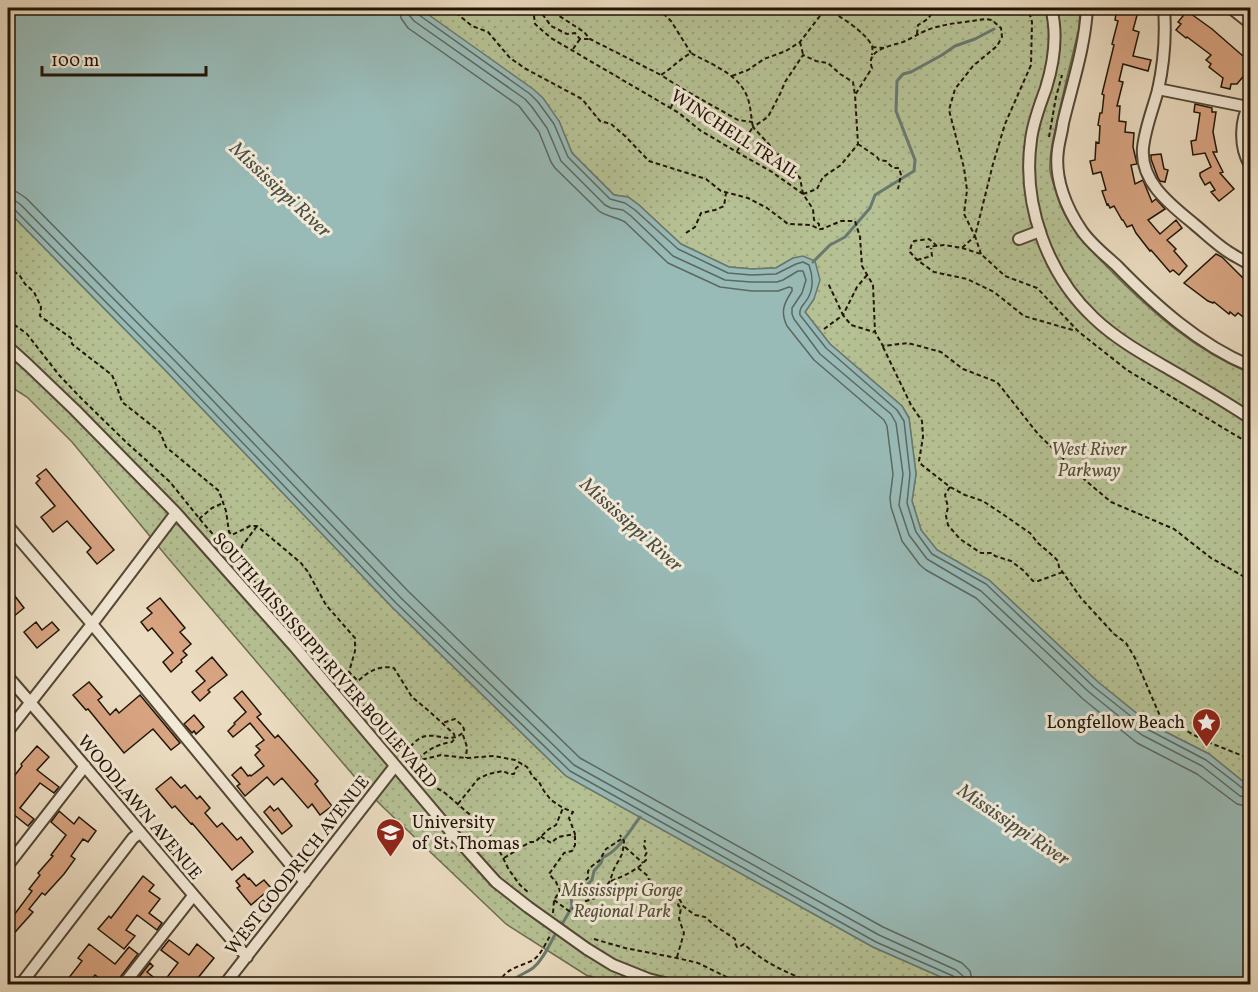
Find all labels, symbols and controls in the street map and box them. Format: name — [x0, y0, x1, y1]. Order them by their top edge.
scale bar — [42, 39, 206, 77]
text: 100 m — [51, 49, 100, 74]
street label: WINCHELL TRAIL — [665, 84, 803, 186]
water label: Mississippi River — [222, 135, 337, 245]
park label: West River Parkway — [1051, 438, 1127, 484]
water label: Mississippi River — [572, 471, 689, 580]
street label: SOUTH MISSISSIPPI RIVER BOULEVARD — [206, 528, 442, 794]
place icon: Longfellow Beach — [1190, 706, 1222, 748]
place label: Longfellow Beach — [1047, 711, 1185, 736]
street label: WOODLAWN AVENUE — [71, 730, 207, 886]
street label: WEST GOODRICH AVENUE — [220, 771, 376, 961]
water label: Mississippi River — [950, 777, 1075, 874]
place label: University of St. Thomas — [412, 811, 520, 857]
school or university icon: University of St. Thomas — [375, 816, 407, 858]
park label: Mississippi Gorge Regional Park — [561, 879, 683, 925]

